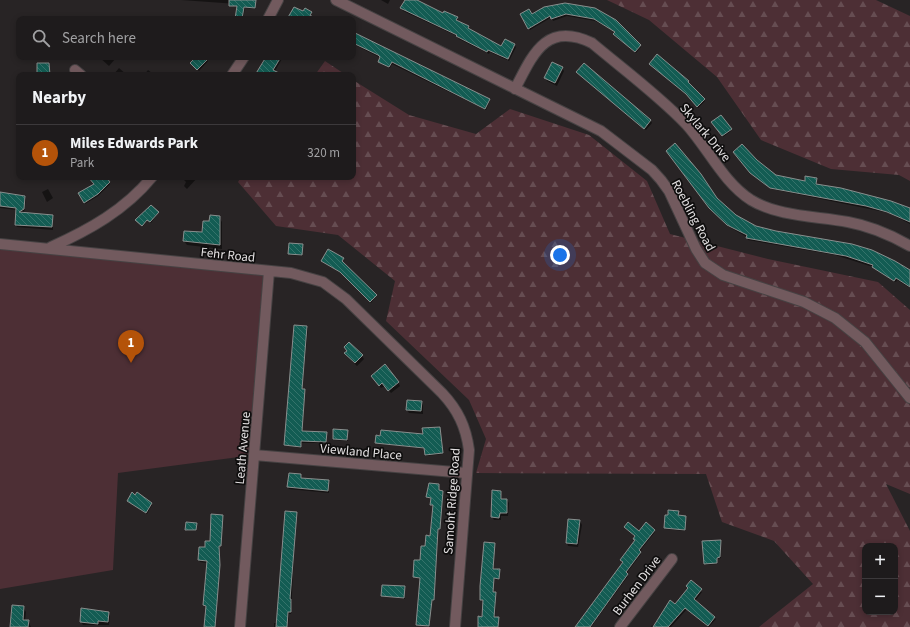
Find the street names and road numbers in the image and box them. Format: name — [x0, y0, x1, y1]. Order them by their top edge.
street label: Skylark Drive — [676, 100, 735, 166]
street label: Roebling Road — [667, 177, 720, 254]
street label: Fehr Road — [200, 243, 256, 267]
street label: Leath Avenue — [231, 411, 255, 485]
street label: Viewland Place — [319, 439, 402, 465]
street label: Samoht Ridge Road — [439, 447, 465, 555]
street label: Burhen Drive — [608, 552, 665, 619]

